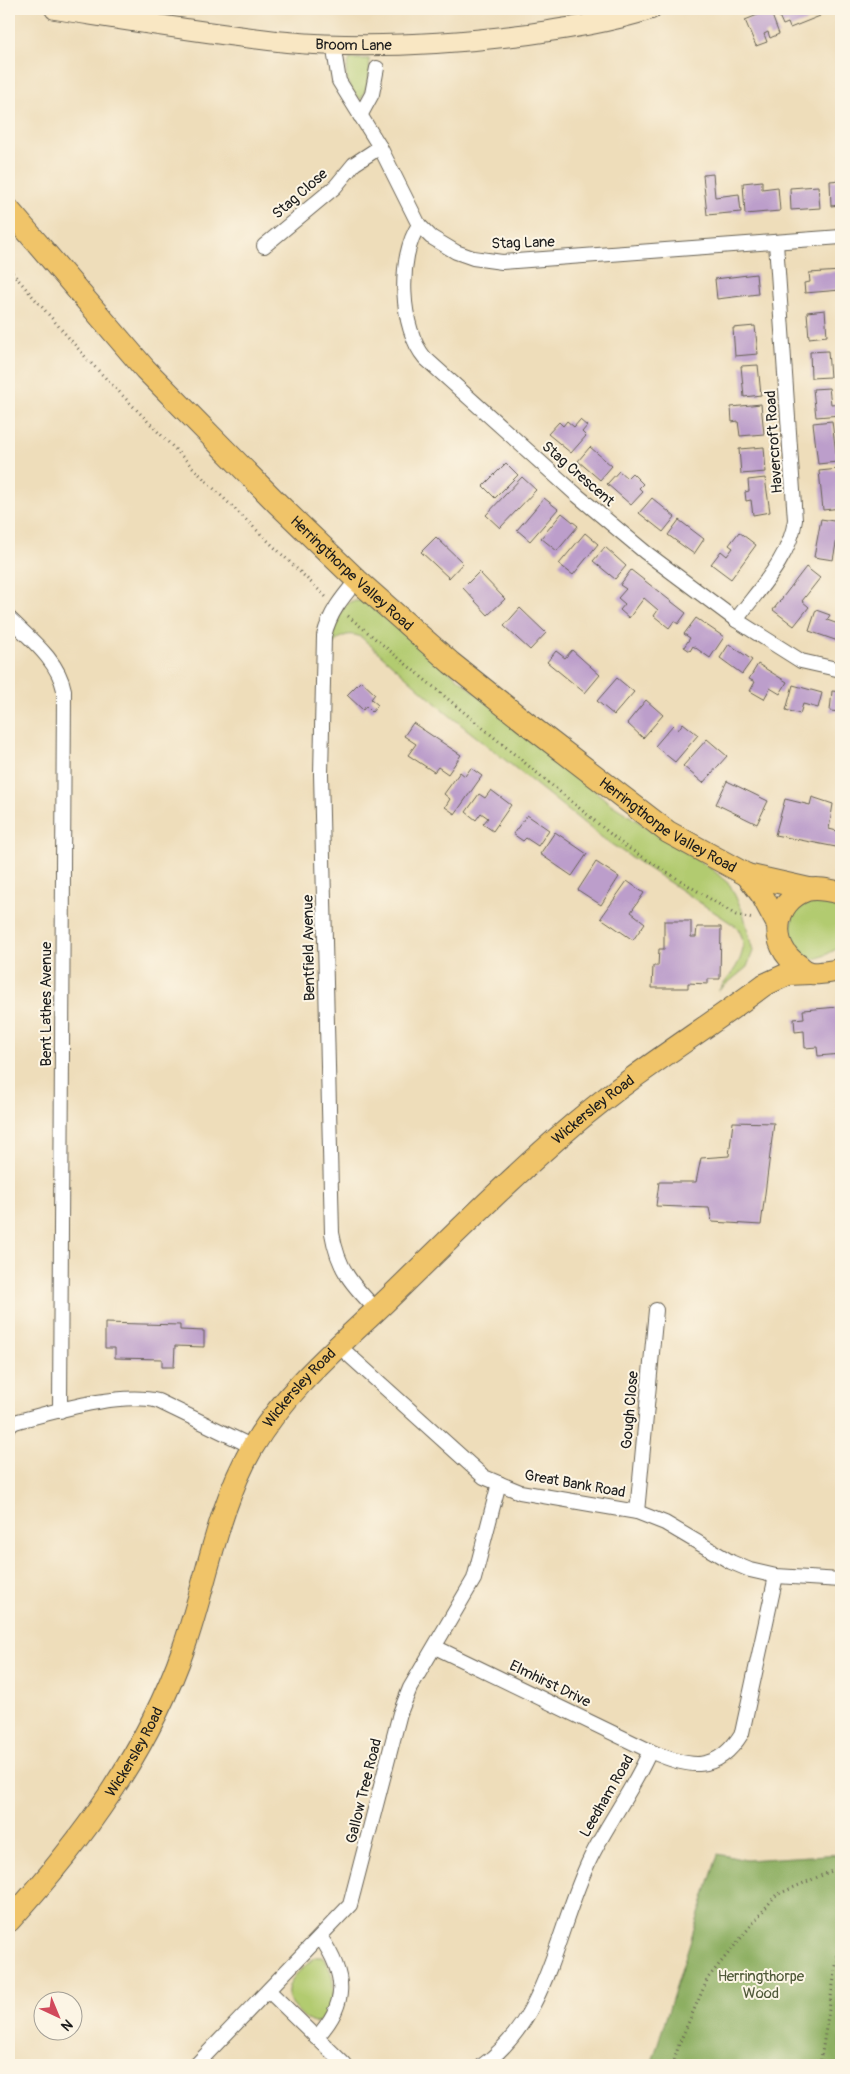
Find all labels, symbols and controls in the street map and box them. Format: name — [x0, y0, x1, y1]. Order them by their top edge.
street label: Broom Lane — [315, 34, 393, 55]
street label: Stag Close — [268, 164, 332, 223]
street label: Stag Lane — [491, 232, 556, 254]
street label: Havercroft Road — [761, 390, 787, 494]
street label: Stag Crescent — [538, 437, 619, 511]
street label: Herringthorpe Valley Road — [286, 511, 417, 635]
street label: Herringthorpe Valley Road — [595, 773, 740, 877]
street label: Bentfield Avenue — [299, 894, 319, 1001]
street label: Bent Lathes Avenue — [37, 941, 56, 1066]
street label: Wickersley Road — [548, 1071, 638, 1148]
street label: Wickersley Road — [259, 1344, 340, 1431]
street label: Gough Close — [617, 1369, 643, 1450]
street label: Great Bank Road — [523, 1466, 627, 1502]
street label: Elmhirst Drive — [506, 1656, 594, 1712]
street label: Wickersley Road — [101, 1704, 167, 1801]
street label: Gallow Tree Road — [342, 1737, 386, 1845]
street label: Leedham Road — [576, 1751, 638, 1841]
park label: Herringthorpe Wood — [718, 1967, 805, 2003]
north arrow — [32, 1992, 82, 2042]
text: N — [57, 2016, 76, 2034]

